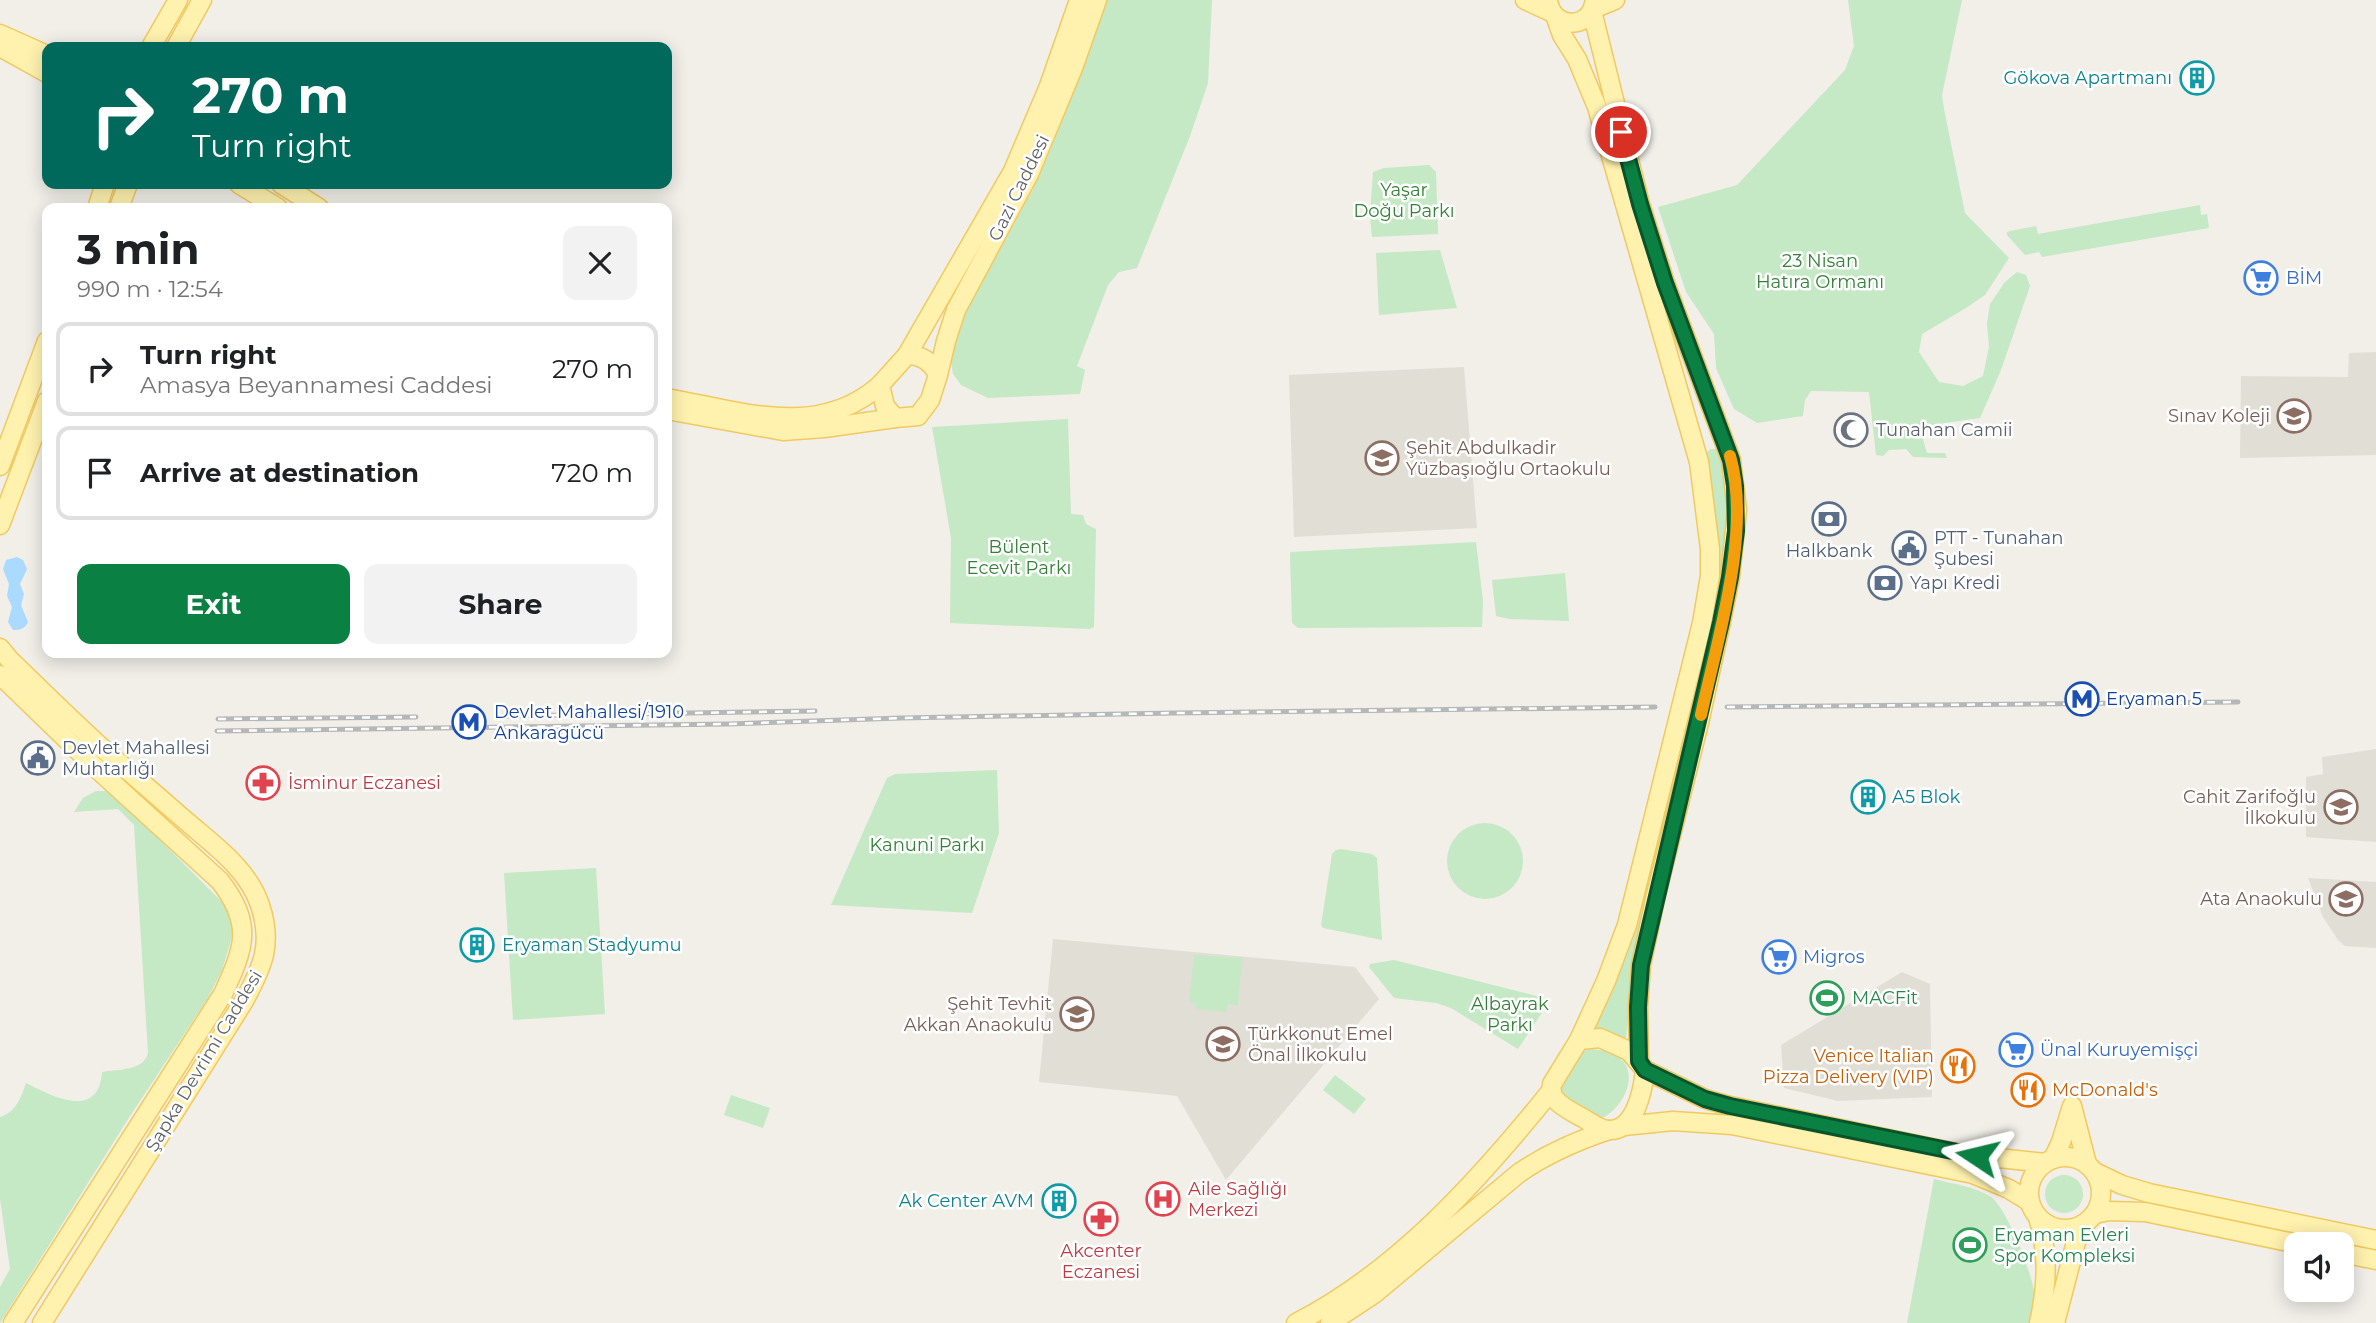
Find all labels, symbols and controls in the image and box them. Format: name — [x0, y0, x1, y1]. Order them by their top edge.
building icon: Gökova Apartmanı — [2178, 59, 2216, 97]
text: 270 m — [192, 66, 349, 125]
place label: Gökova Apartmanı — [2003, 67, 2172, 89]
icon: right — [77, 70, 168, 161]
pin — [1591, 102, 1651, 162]
icon: arrive — [1602, 113, 1640, 151]
text: Turn right — [192, 126, 352, 165]
street label: Gazi Caddesi — [984, 131, 1054, 245]
park label: Yaşar Doğu Parkı — [1353, 179, 1455, 222]
text: 3 min — [77, 223, 199, 275]
button: close — [563, 226, 637, 300]
park label: 23 Nisan Hatıra Ormanı — [1756, 250, 1884, 293]
supermarket icon: BİM — [2242, 259, 2280, 297]
place label: BİM — [2286, 267, 2322, 289]
text: 990 m · 12:54 — [77, 275, 223, 303]
text: Turn right — [140, 339, 276, 371]
icon: right — [81, 350, 119, 388]
text: 270 m — [552, 353, 633, 385]
text: Amasya Beyannamesi Caddesi — [140, 371, 493, 399]
school or university icon: Sınav Koleji — [2275, 397, 2313, 435]
place label: Sınav Koleji — [2168, 405, 2270, 427]
mosque icon: Tunahan Camii — [1832, 411, 1870, 449]
place label: Tunahan Camii — [1876, 419, 2013, 441]
place label: Şehit Abdulkadir Yüzbaşıoğlu Ortaokulu — [1406, 437, 1611, 480]
school or university icon: Şehit Abdulkadir Yüzbaşıoğlu Ortaokulu — [1363, 439, 1401, 477]
icon: arrive — [81, 454, 119, 492]
text: Arrive at destination — [140, 457, 419, 489]
text: 720 m — [551, 457, 633, 489]
bank icon: Halkbank — [1810, 500, 1848, 538]
place label: PTT - Tunahan Şubesi — [1934, 527, 2063, 570]
public building icon: PTT - Tunahan Şubesi — [1890, 529, 1928, 567]
park label: Bülent Ecevit Parkı — [967, 536, 1071, 579]
place label: Halkbank — [1786, 540, 1873, 562]
button: Exit — [77, 564, 350, 644]
button: Share — [364, 564, 637, 644]
bank icon: Yapı Kredi — [1866, 564, 1904, 602]
place label: Yapı Kredi — [1910, 572, 2000, 594]
metro station icon: Eryaman 5 — [2063, 680, 2101, 718]
place label: Eryaman 5 — [2106, 688, 2202, 710]
place label: Devlet Mahallesi/1910 Ankaragücü — [494, 701, 684, 744]
metro station icon: Devlet Mahallesi/1910 Ankaragücü — [450, 703, 488, 741]
place label: Devlet Mahallesi Muhtarlığı — [62, 737, 210, 780]
public building icon: Devlet Mahallesi Muhtarlığı — [19, 739, 57, 777]
pharmacy icon: İsminur Eczanesi — [244, 764, 282, 802]
place label: İsminur Eczanesi — [288, 772, 441, 794]
building icon: A5 Blok — [1849, 778, 1887, 816]
place label: A5 Blok — [1892, 786, 1961, 808]
place label: Cahit Zarifoğlu İlkokulu — [2183, 786, 2316, 829]
school or university icon: Cahit Zarifoğlu İlkokulu — [2322, 788, 2360, 826]
park label: Kanuni Parkı — [870, 834, 984, 856]
school or university icon: Ata Anaokulu — [2327, 880, 2365, 918]
place label: Ata Anaokulu — [2200, 888, 2322, 910]
building icon: Eryaman Stadyumu — [458, 926, 496, 964]
place label: Eryaman Stadyumu — [502, 934, 682, 956]
supermarket icon: Migros — [1760, 938, 1798, 976]
place label: Migros — [1803, 946, 1865, 968]
street label: Şapka Devrimi Caddesi — [141, 966, 267, 1156]
sports icon: MACFit — [1808, 979, 1846, 1017]
place label: MACFit — [1852, 987, 1918, 1009]
place label: Şehit Tevhit Akkan Anaokulu — [904, 993, 1052, 1036]
park label: Albayrak Parkı — [1471, 993, 1549, 1036]
school or university icon: Şehit Tevhit Akkan Anaokulu — [1058, 995, 1096, 1033]
place label: Türkkonut Emel Önal İlkokulu — [1248, 1023, 1393, 1066]
school or university icon: Türkkonut Emel Önal İlkokulu — [1204, 1025, 1242, 1063]
supermarket icon: Ünal Kuruyemişçi — [1997, 1031, 2035, 1069]
place label: Ünal Kuruyemişçi — [2040, 1039, 2198, 1061]
place label: Venice Italian Pizza Delivery (VIP) — [1763, 1045, 1934, 1088]
restaurant icon: Venice Italian Pizza Delivery (VIP) — [1939, 1047, 1977, 1085]
restaurant icon: McDonald's — [2009, 1071, 2047, 1109]
place label: McDonald's — [2052, 1079, 2158, 1101]
position arrow — [1940, 1119, 2014, 1193]
place label: Aile Sağlığı Merkezi — [1188, 1178, 1287, 1221]
hospital icon: Aile Sağlığı Merkezi — [1144, 1180, 1182, 1218]
building icon: Ak Center AVM — [1040, 1182, 1078, 1220]
place label: Ak Center AVM — [899, 1190, 1034, 1212]
pharmacy icon: Akcenter Eczanesi — [1082, 1200, 1120, 1238]
place label: Eryaman Evleri Spor Kompleksi — [1994, 1224, 2135, 1267]
sports icon: Eryaman Evleri Spor Kompleksi — [1951, 1226, 1989, 1264]
map controls — [2284, 1232, 2354, 1302]
button: sound — [2284, 1232, 2354, 1302]
place label: Akcenter Eczanesi — [1060, 1240, 1142, 1283]

